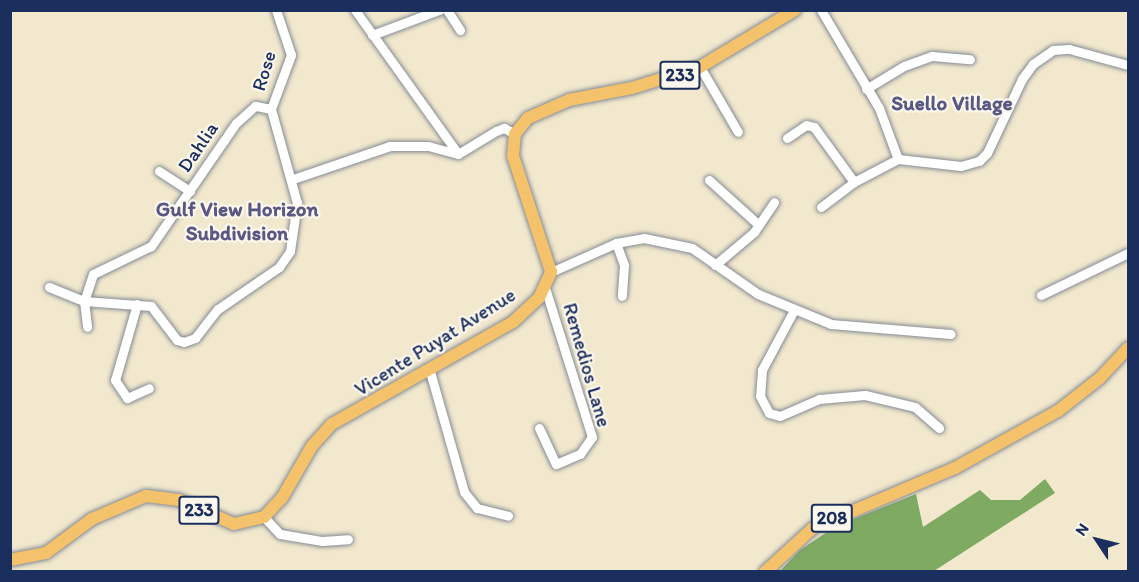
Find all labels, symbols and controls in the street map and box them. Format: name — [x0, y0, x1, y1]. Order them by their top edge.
street label: Rose — [247, 48, 281, 94]
road number: 233 — [659, 60, 701, 90]
district label: Suello Village — [891, 90, 1013, 116]
street label: Dahlia — [173, 117, 223, 177]
district label: Gulf View Horizon Subdivision — [156, 196, 318, 246]
street label: Vicente Puyat Avenue — [351, 283, 519, 401]
street label: Remedios Lane — [558, 300, 616, 430]
road number: 233 — [178, 495, 220, 525]
road number: 208 — [810, 503, 854, 533]
north arrow — [1067, 510, 1127, 570]
text: N — [1071, 520, 1093, 539]

